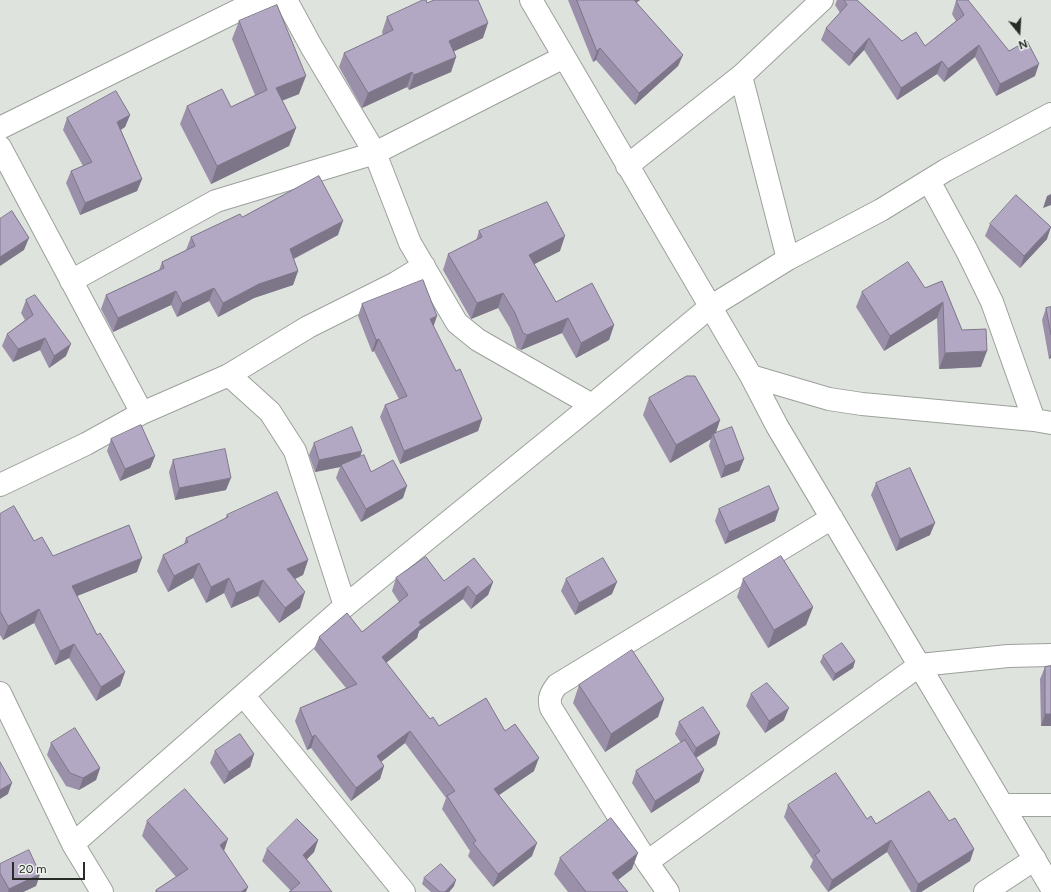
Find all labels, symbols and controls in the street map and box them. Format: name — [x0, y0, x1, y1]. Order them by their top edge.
north arrow — [999, 12, 1039, 52]
text: N — [1017, 36, 1029, 51]
scale bar — [14, 854, 87, 880]
text: 20 m — [19, 862, 47, 876]

